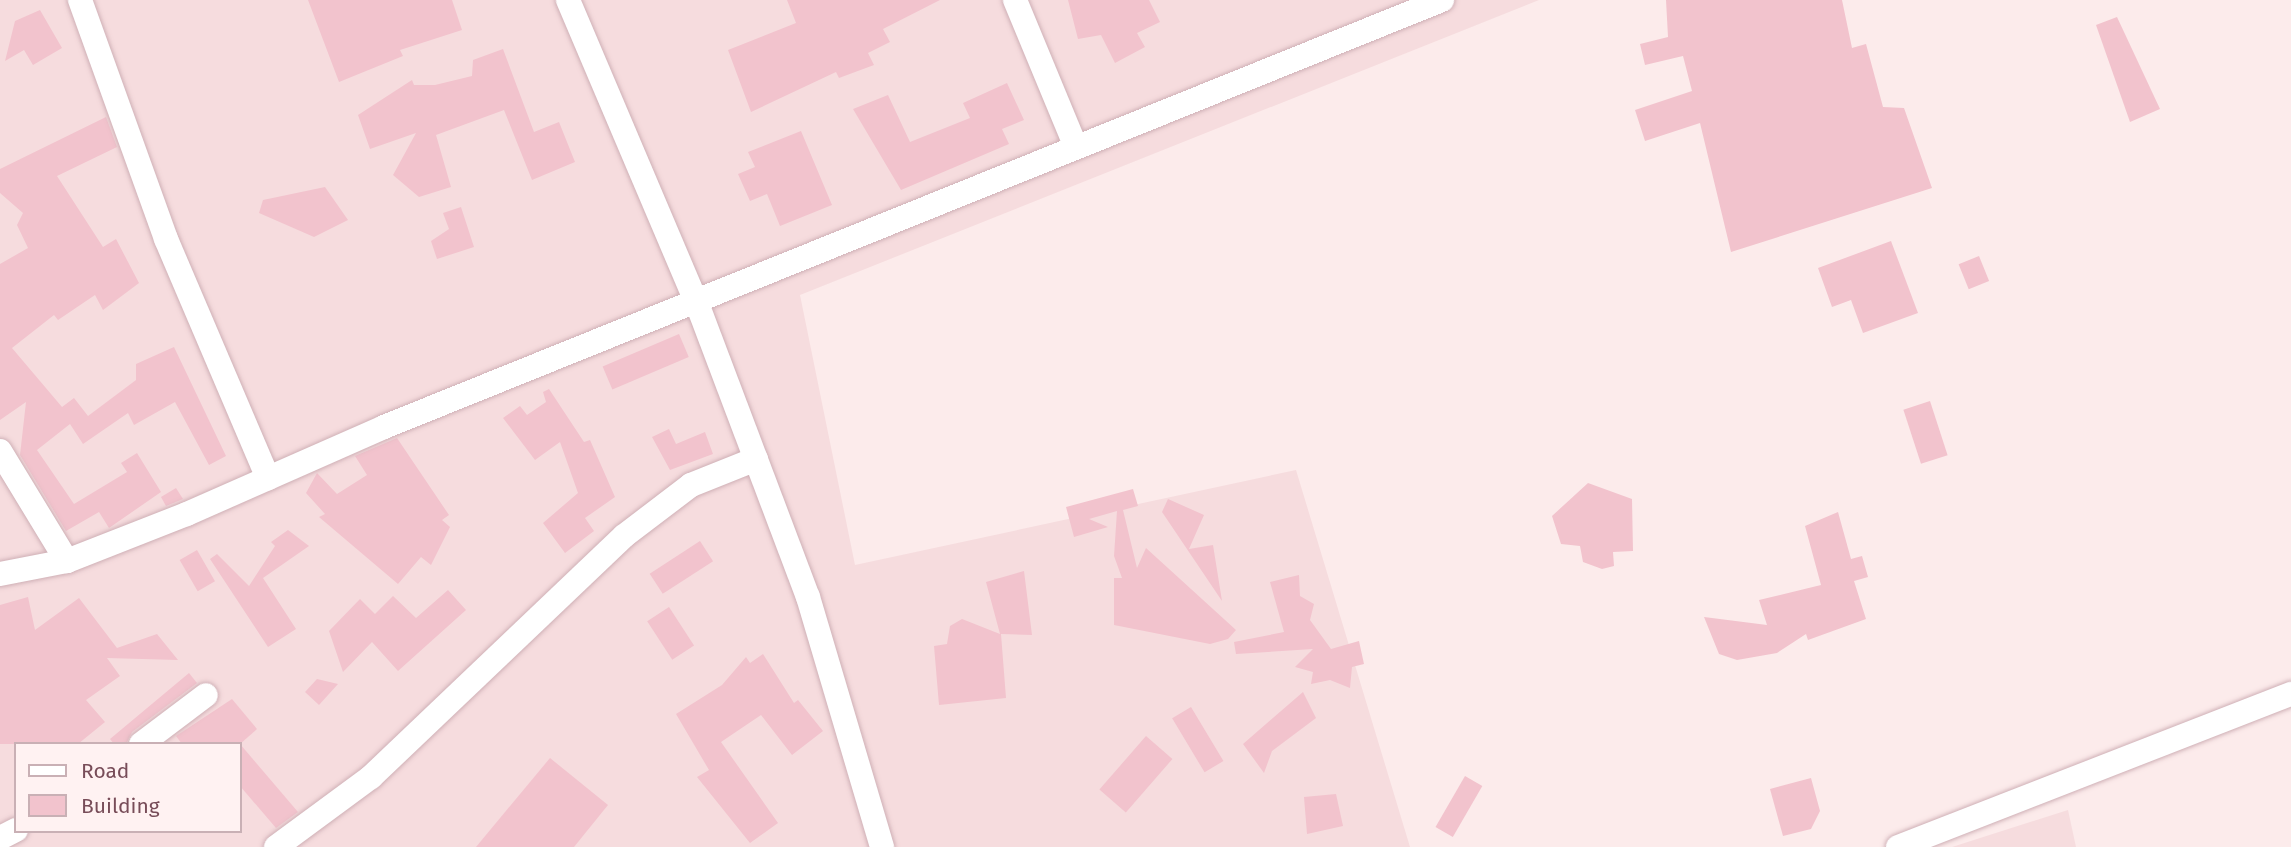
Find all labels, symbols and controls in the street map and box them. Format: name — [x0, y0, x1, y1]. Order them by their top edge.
legend — [14, 742, 242, 833]
text: Road — [81, 758, 129, 784]
text: Building — [81, 793, 160, 819]

